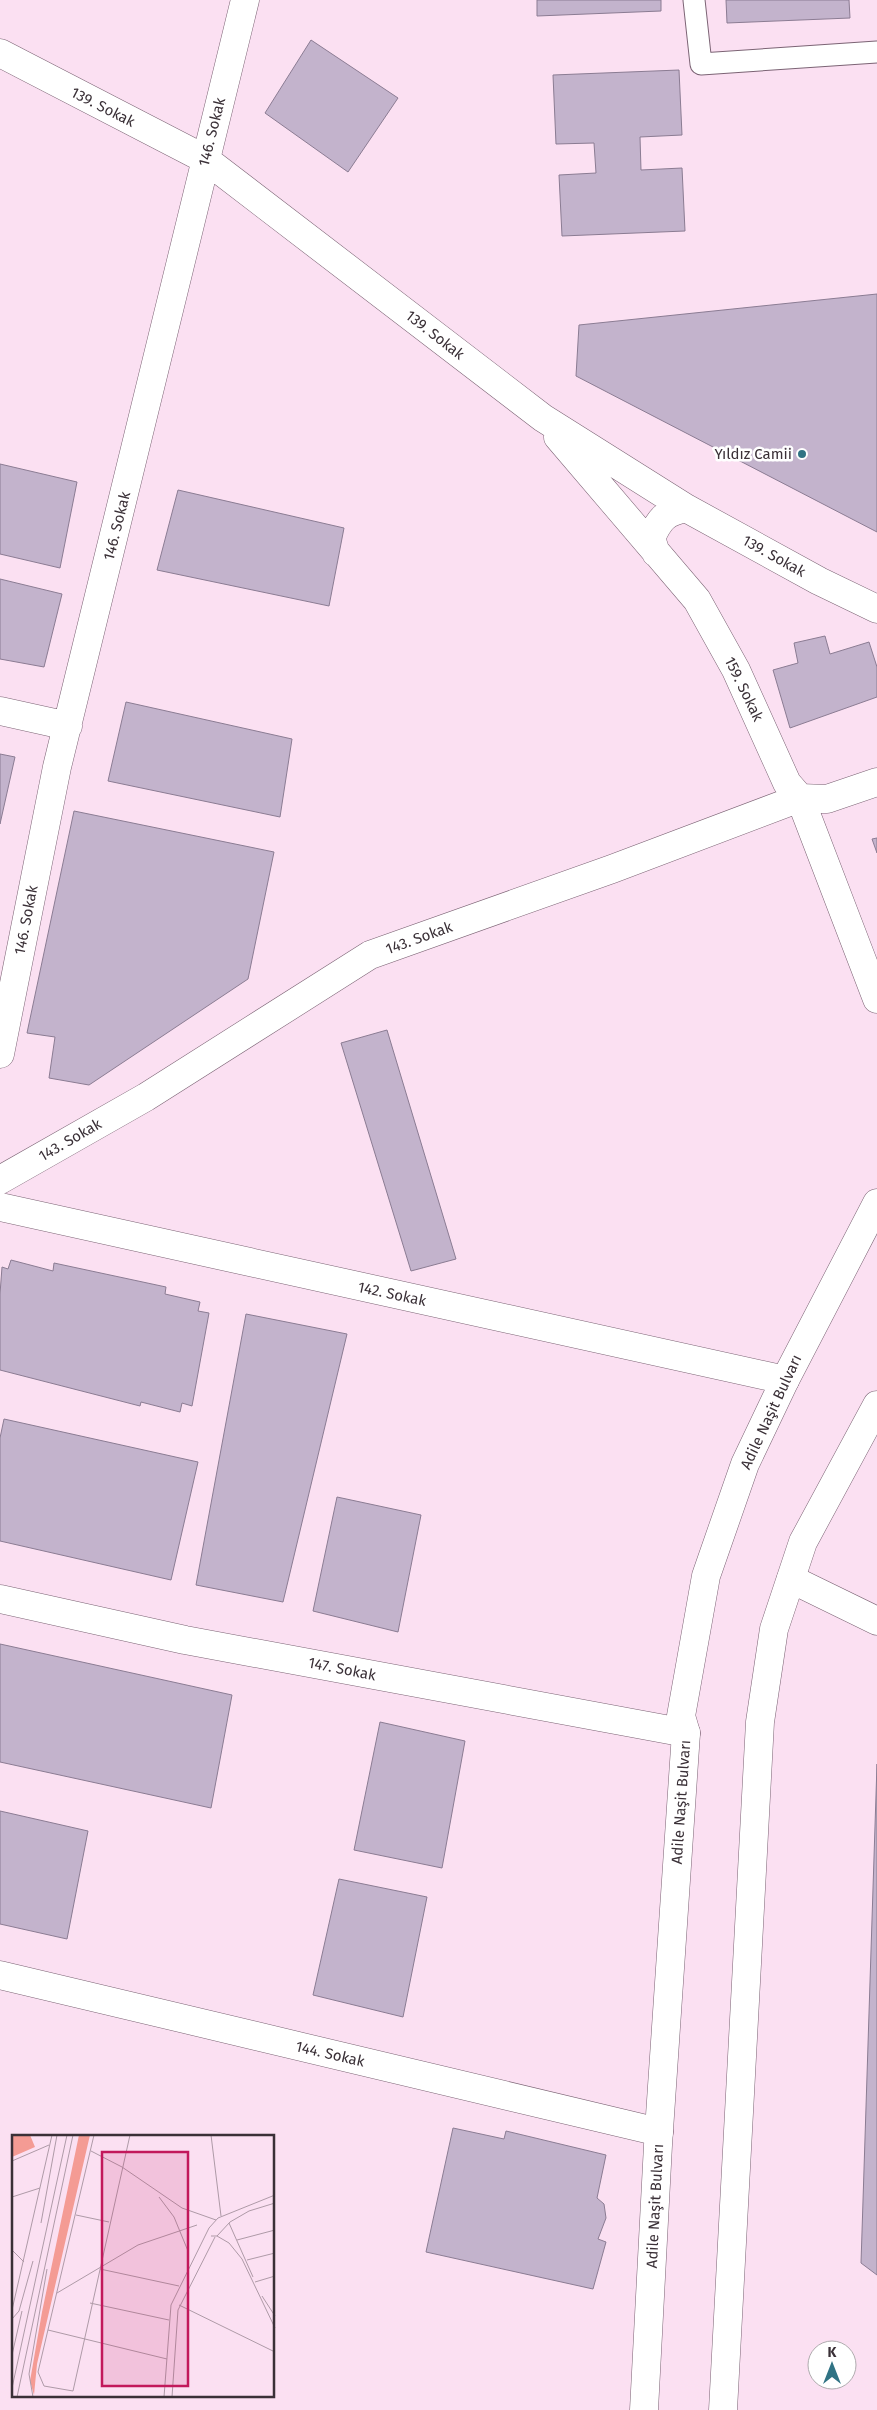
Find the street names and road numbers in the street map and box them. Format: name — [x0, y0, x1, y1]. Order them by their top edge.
street label: 139. Sokak — [68, 83, 138, 131]
street label: 146. Sokak — [195, 95, 229, 168]
street label: 139. Sokak — [402, 307, 468, 364]
street label: 146. Sokak — [100, 489, 134, 562]
street label: 139. Sokak — [739, 531, 809, 581]
street label: 159. Sokak — [721, 654, 767, 724]
street label: 146. Sokak — [10, 883, 42, 956]
street label: 143. Sokak — [383, 918, 455, 958]
street label: 143. Sokak — [35, 1115, 105, 1165]
street label: 142. Sokak — [356, 1278, 428, 1310]
street label: Adile Naşit Bulvarı — [737, 1352, 805, 1472]
street label: 147. Sokak — [307, 1654, 378, 1684]
street label: Adile Naşit Bulvarı — [668, 1739, 694, 1865]
street label: 144. Sokak — [294, 2037, 367, 2071]
street label: Adile Naşit Bulvarı — [643, 2143, 667, 2269]

